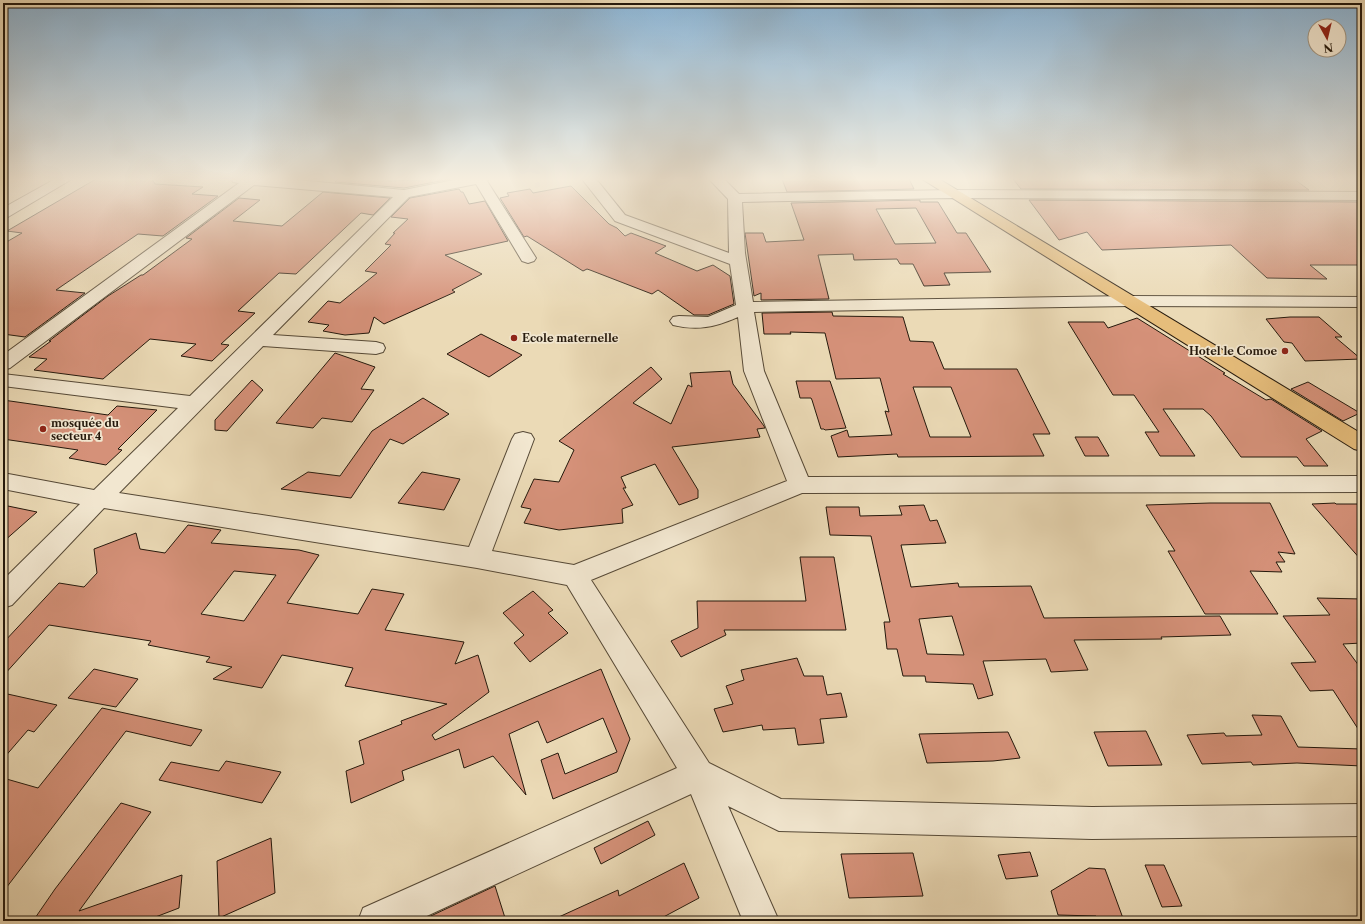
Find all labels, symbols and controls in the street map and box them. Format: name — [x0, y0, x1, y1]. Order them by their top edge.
north arrow — [1307, 18, 1347, 58]
text: N — [1322, 40, 1334, 56]
place label: Ecole maternelle — [522, 331, 619, 345]
marker: Ecole maternelle — [509, 333, 519, 343]
place label: Hotel le Comoe — [1189, 344, 1277, 358]
marker: Hotel le Comoe — [1280, 346, 1290, 356]
place label: mosquée du secteur 4 — [51, 416, 120, 443]
marker: mosquée du secteur 4 — [38, 424, 48, 434]

